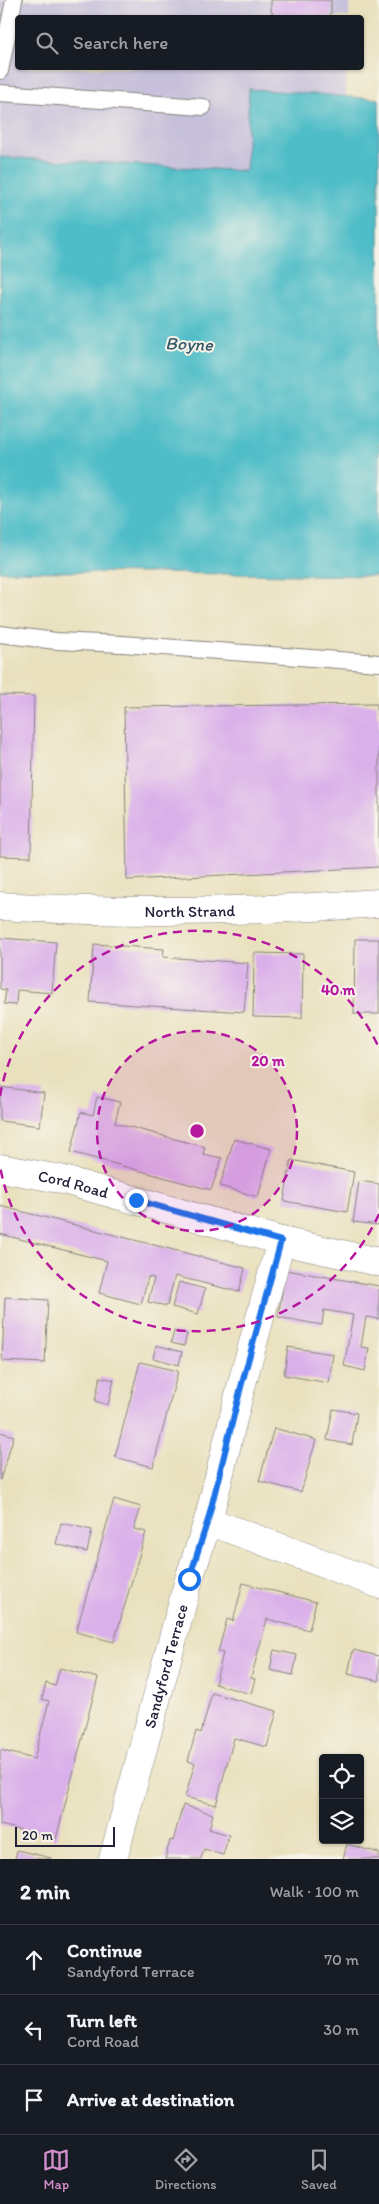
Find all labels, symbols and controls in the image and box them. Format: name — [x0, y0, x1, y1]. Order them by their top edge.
search box — [15, 15, 364, 70]
icon: search — [33, 29, 61, 57]
text: Search here — [73, 31, 168, 54]
water label: Boyne — [165, 332, 215, 356]
street label: North Strand — [144, 901, 236, 921]
text: 40 m — [321, 981, 356, 999]
text: 20 m — [251, 1052, 285, 1070]
centre of rings — [188, 1122, 206, 1140]
street label: Cord Road — [37, 1166, 111, 1202]
route end — [125, 1189, 148, 1212]
route start — [178, 1568, 201, 1591]
street label: Sandyford Terrace — [139, 1602, 191, 1730]
map controls — [319, 1754, 364, 1844]
button: locate — [319, 1754, 364, 1799]
button: layers — [319, 1799, 364, 1844]
scale bar — [15, 1824, 115, 1847]
text: 20 m — [22, 1827, 53, 1844]
text: 2 min — [20, 1879, 70, 1904]
text: Walk · 100 m — [270, 1882, 359, 1901]
text: Continue — [67, 1939, 142, 1962]
icon: ahead — [20, 1946, 48, 1974]
text: 70 m — [324, 1950, 359, 1969]
text: Sandyford Terrace — [67, 1962, 195, 1981]
text: Turn left — [67, 2009, 137, 2032]
icon: left — [20, 2016, 48, 2044]
text: 30 m — [323, 2020, 359, 2039]
text: Cord Road — [67, 2032, 139, 2051]
icon: arrive — [20, 2086, 48, 2114]
text: Arrive at destination — [67, 2088, 234, 2111]
tab: Map — [42, 2146, 70, 2193]
tab: Directions — [155, 2146, 216, 2193]
tab: Saved — [301, 2146, 337, 2193]

